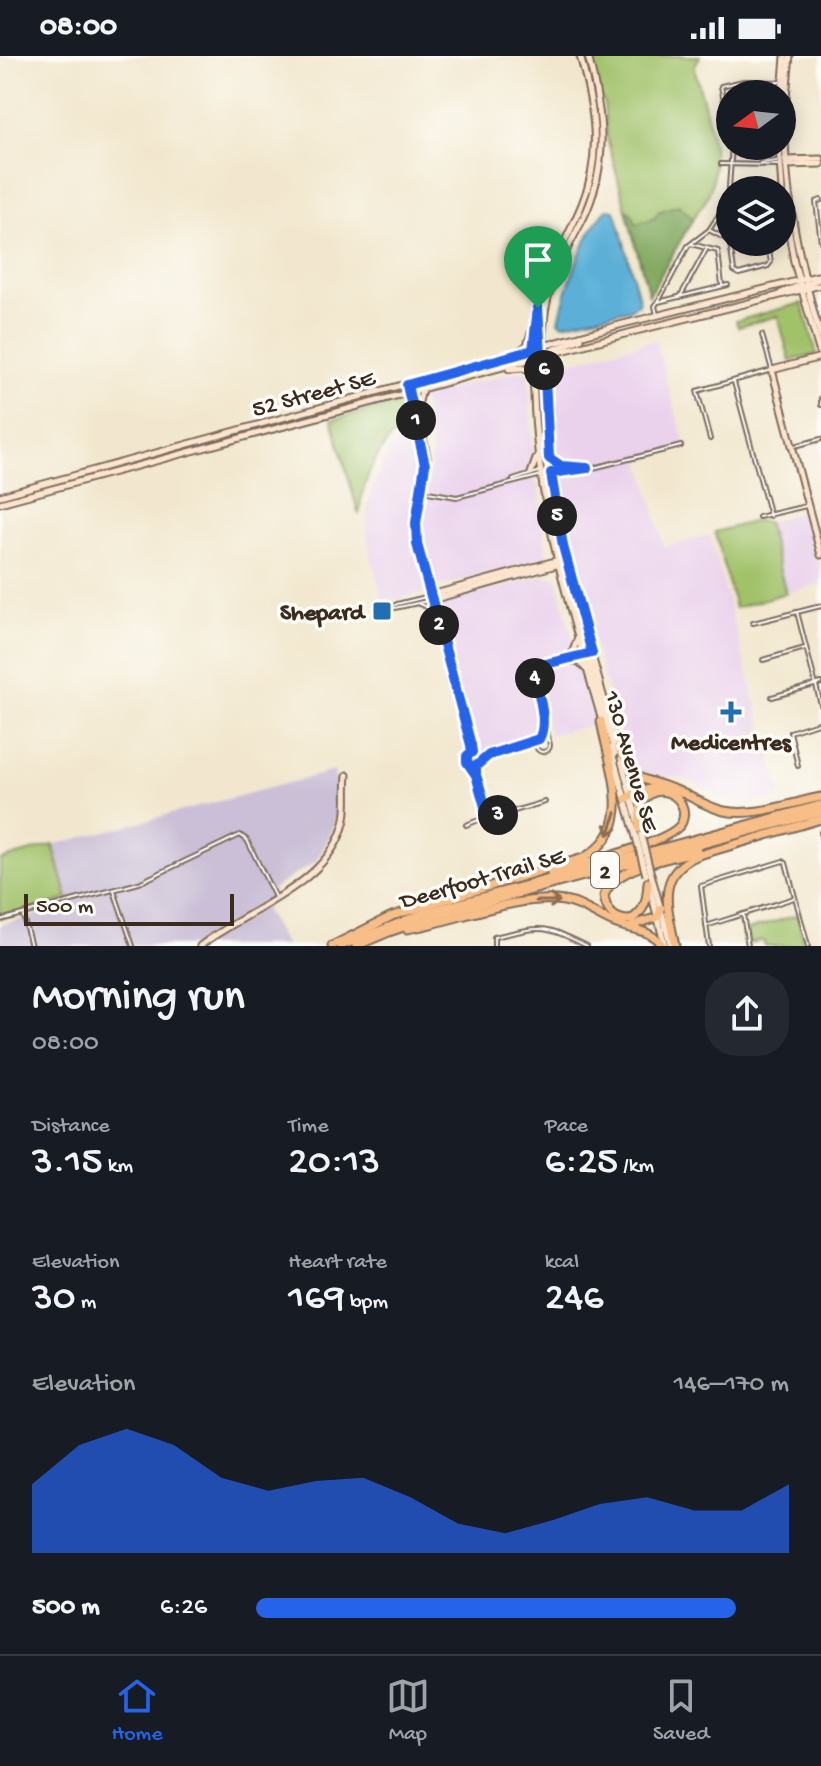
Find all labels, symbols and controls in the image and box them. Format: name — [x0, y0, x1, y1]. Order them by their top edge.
text: 08:00 — [40, 11, 117, 46]
north arrow — [716, 80, 796, 160]
map controls — [716, 80, 796, 256]
button: layers — [716, 176, 796, 256]
pin — [504, 226, 572, 308]
icon: arrive — [516, 238, 560, 282]
pin: 6 — [524, 350, 564, 390]
text: 6 — [538, 357, 550, 383]
street label: 52 Street SE — [249, 365, 379, 426]
pin: 1 — [396, 400, 436, 440]
text: 1 — [412, 407, 420, 433]
pin: 5 — [537, 496, 577, 536]
text: 5 — [551, 503, 563, 529]
place label: Shepard — [280, 600, 367, 629]
marker: Shepard — [371, 600, 393, 622]
pin: 2 — [419, 605, 459, 645]
text: 2 — [434, 612, 444, 638]
pin: 4 — [515, 658, 555, 698]
text: 4 — [530, 665, 540, 691]
street label: 130 Avenue SE — [595, 687, 664, 837]
marker: Medicentres — [720, 701, 742, 723]
place label: Medicentres — [671, 730, 792, 759]
pin: 3 — [478, 795, 518, 835]
text: 3 — [492, 802, 504, 828]
one-way arrow — [604, 811, 618, 836]
street label: Deerfoot Trail SE — [395, 843, 570, 918]
road number: 2 — [591, 852, 619, 888]
scale bar — [24, 890, 234, 926]
one-way arrow — [534, 893, 561, 909]
text: 500 m — [36, 895, 93, 921]
button: share — [705, 972, 789, 1056]
text: Morning run — [32, 973, 245, 1025]
text: 08:00 — [32, 1029, 99, 1060]
text: Distance — [32, 1114, 110, 1140]
text: Time — [288, 1114, 329, 1140]
text: Pace — [545, 1114, 588, 1140]
text: 3.15 — [32, 1140, 103, 1187]
text: 20:13 — [288, 1140, 380, 1187]
text: 6:25 — [545, 1140, 618, 1187]
text: km — [103, 1154, 133, 1180]
text: /km — [618, 1154, 654, 1180]
text: Elevation — [32, 1250, 119, 1276]
text: Heart rate — [288, 1250, 387, 1276]
text: kcal — [545, 1250, 579, 1276]
text: 30 — [32, 1276, 75, 1323]
text: 169 — [288, 1276, 345, 1323]
text: 246 — [545, 1276, 603, 1323]
text: m — [75, 1290, 96, 1316]
text: bpm — [345, 1290, 388, 1316]
text: Elevation — [32, 1370, 135, 1401]
text: 146–170 m — [674, 1370, 789, 1401]
text: 500 m — [32, 1593, 100, 1624]
text: 6:26 — [160, 1593, 207, 1624]
tab: Home — [112, 1674, 163, 1748]
tab: Map — [386, 1674, 430, 1748]
tab: Saved — [653, 1674, 709, 1748]

